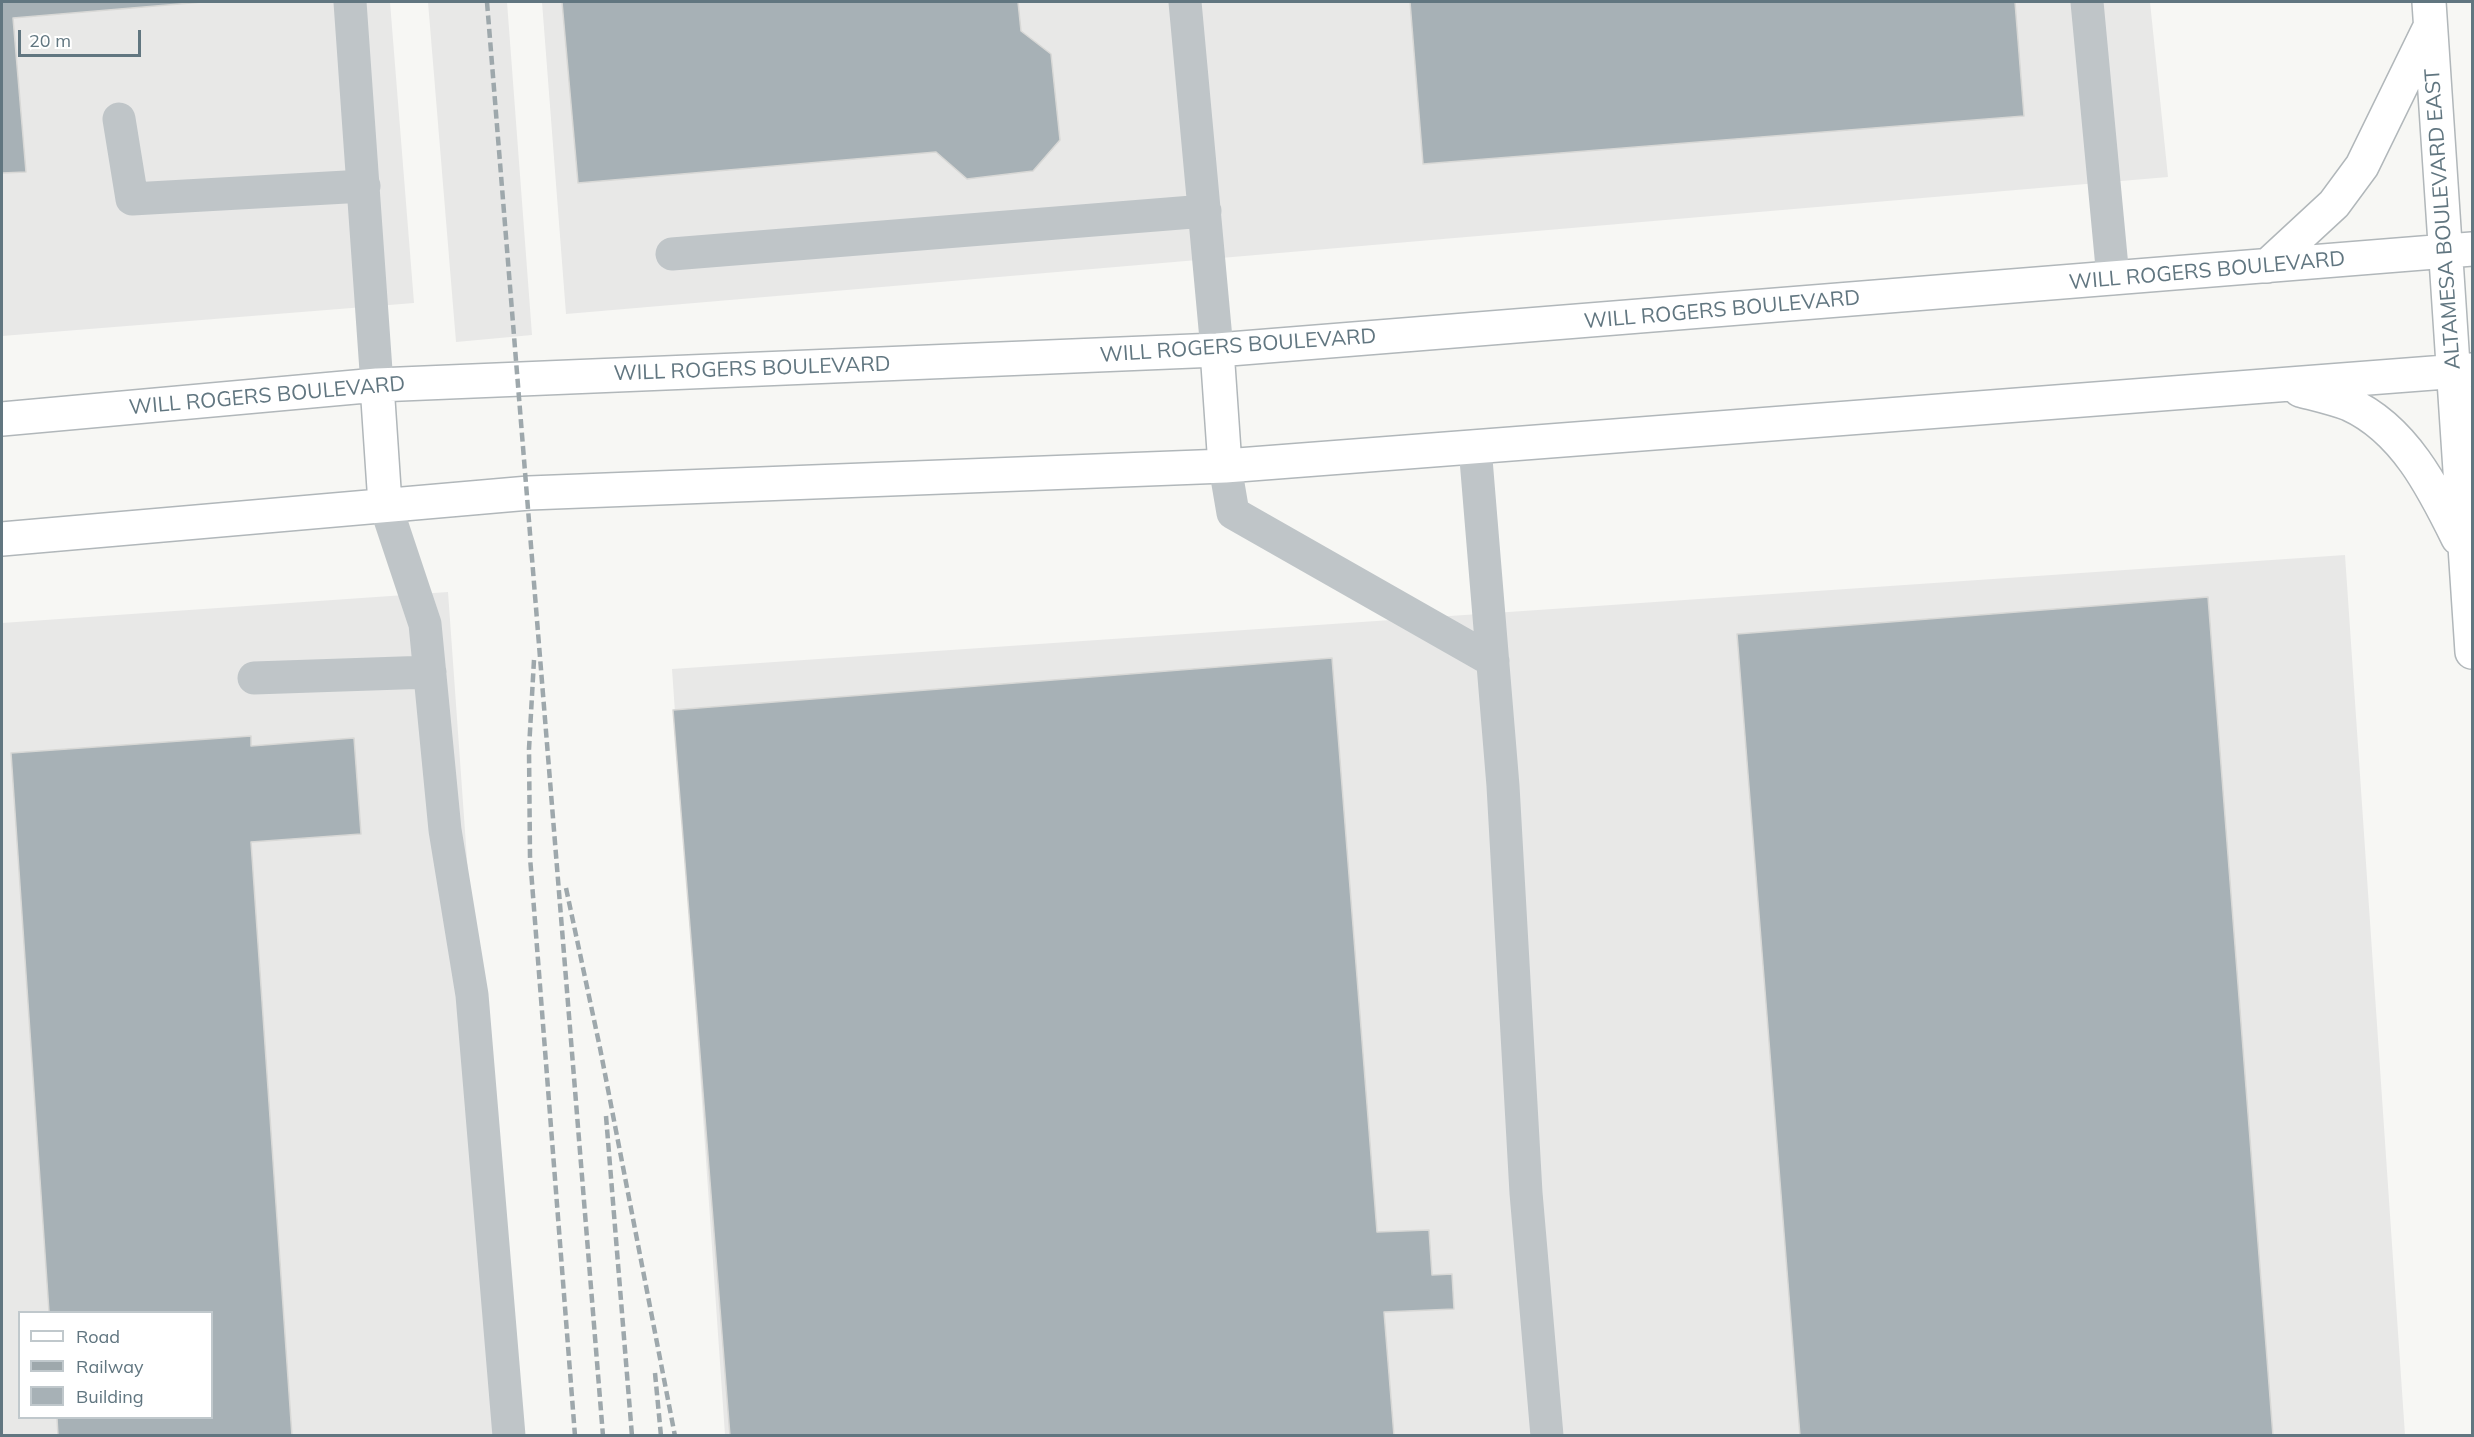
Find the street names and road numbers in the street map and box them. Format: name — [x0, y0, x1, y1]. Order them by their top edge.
street label: ALTAMESA BOULEVARD EAST — [2420, 68, 2466, 370]
street label: WILL ROGERS BOULEVARD — [2068, 246, 2346, 296]
street label: WILL ROGERS BOULEVARD — [1583, 285, 1861, 335]
street label: WILL ROGERS BOULEVARD — [1099, 324, 1377, 368]
street label: WILL ROGERS BOULEVARD — [613, 352, 891, 386]
street label: WILL ROGERS BOULEVARD — [128, 371, 406, 421]

